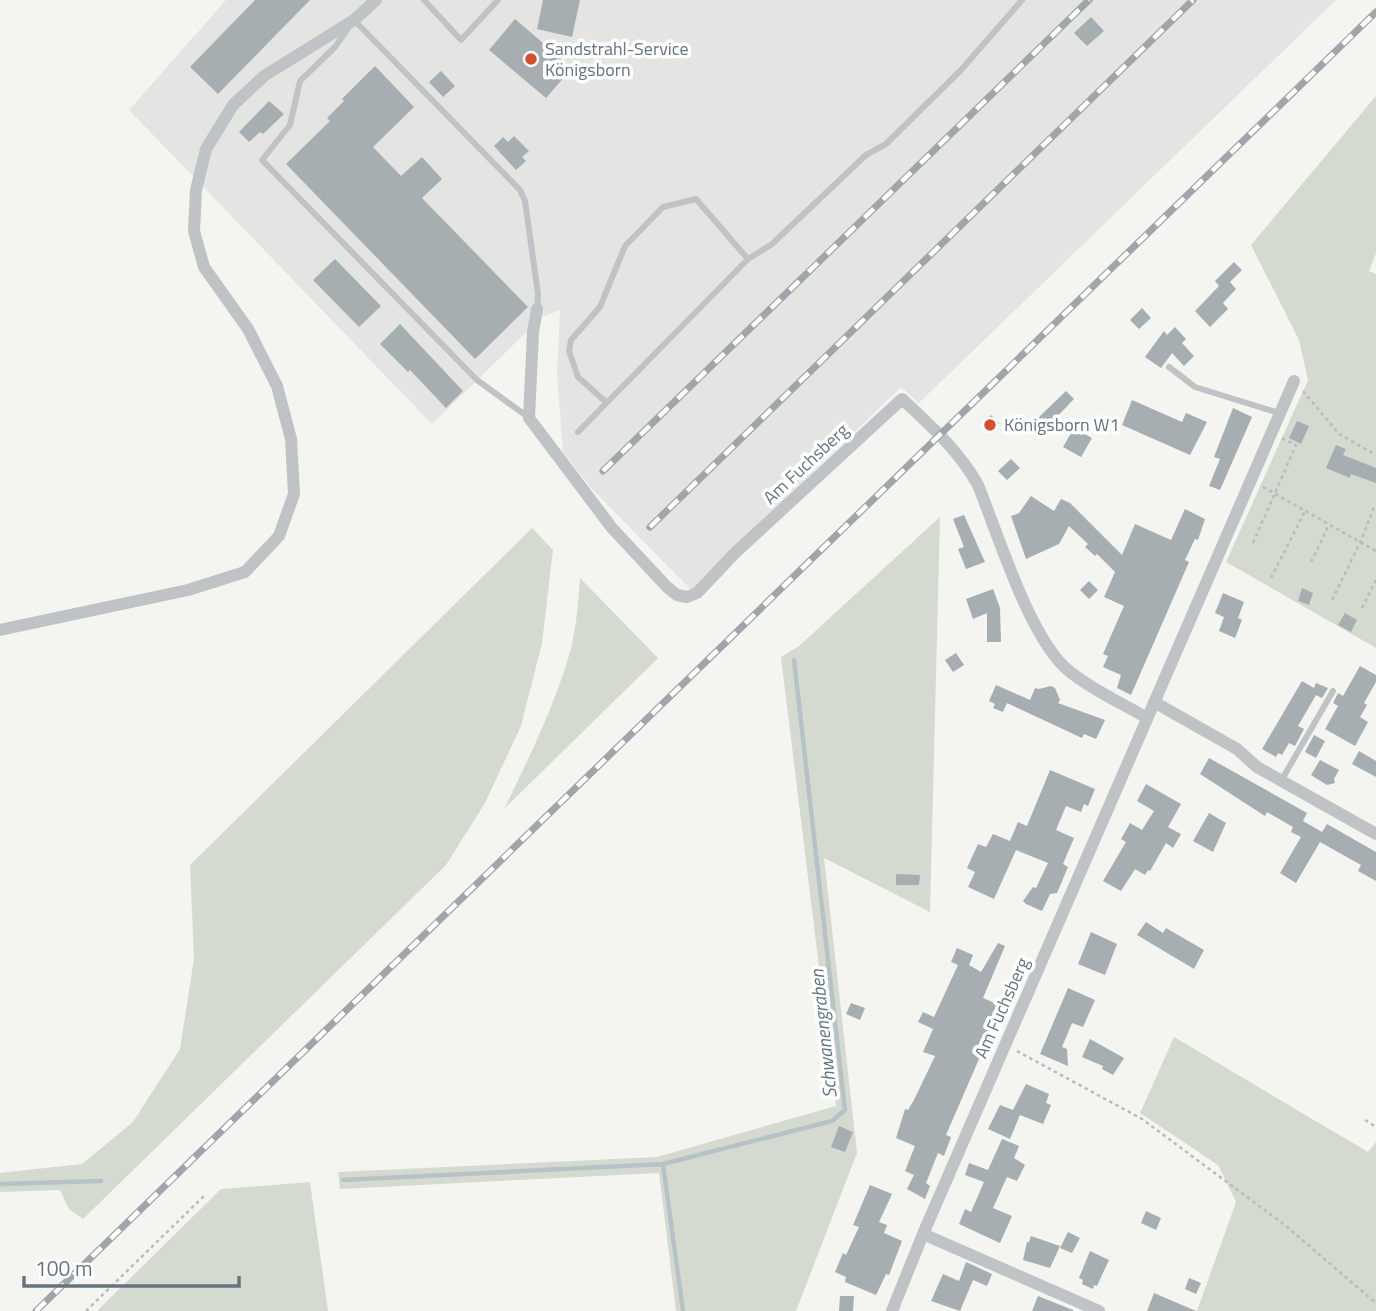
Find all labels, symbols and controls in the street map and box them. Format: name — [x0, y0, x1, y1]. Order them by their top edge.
place label: Sandstrahl-Service Königsborn — [545, 35, 689, 83]
marker: Sandstrahl-Service Königsborn — [523, 51, 539, 67]
place label: Königsborn W1 — [1004, 411, 1120, 438]
street label: Am Fuchsberg — [757, 417, 854, 510]
marker: Königsborn W1 — [982, 417, 998, 433]
street label: Am Fuchsberg — [967, 953, 1036, 1063]
water label: Schwanengraben — [801, 968, 844, 1100]
scale bar — [24, 1244, 240, 1288]
text: 100 m — [35, 1252, 92, 1284]

